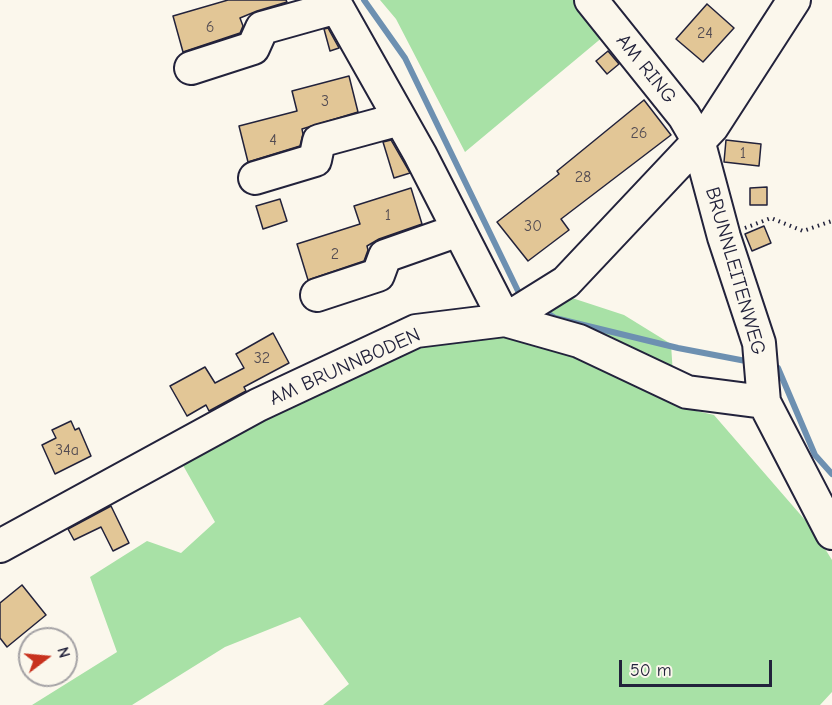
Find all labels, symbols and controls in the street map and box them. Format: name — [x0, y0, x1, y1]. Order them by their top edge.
house number: 6 — [206, 17, 214, 37]
house number: 24 — [697, 23, 713, 43]
street label: AM RING — [611, 29, 681, 109]
house number: 3 — [321, 91, 329, 111]
house number: 26 — [630, 123, 648, 143]
house number: 4 — [269, 130, 277, 150]
house number: 1 — [740, 143, 746, 163]
house number: 28 — [575, 167, 591, 187]
street label: BRUNNLEITENWEG — [700, 184, 770, 358]
house number: 1 — [385, 205, 391, 225]
house number: 30 — [524, 216, 542, 236]
house number: 2 — [331, 244, 339, 264]
street label: AM BRUNNBODEN — [266, 323, 424, 411]
house number: 32 — [254, 348, 270, 368]
house number: 34a — [55, 440, 79, 460]
north arrow — [18, 627, 78, 687]
text: N — [53, 645, 73, 660]
scale bar — [622, 648, 775, 686]
text: 50 m — [630, 660, 672, 681]

